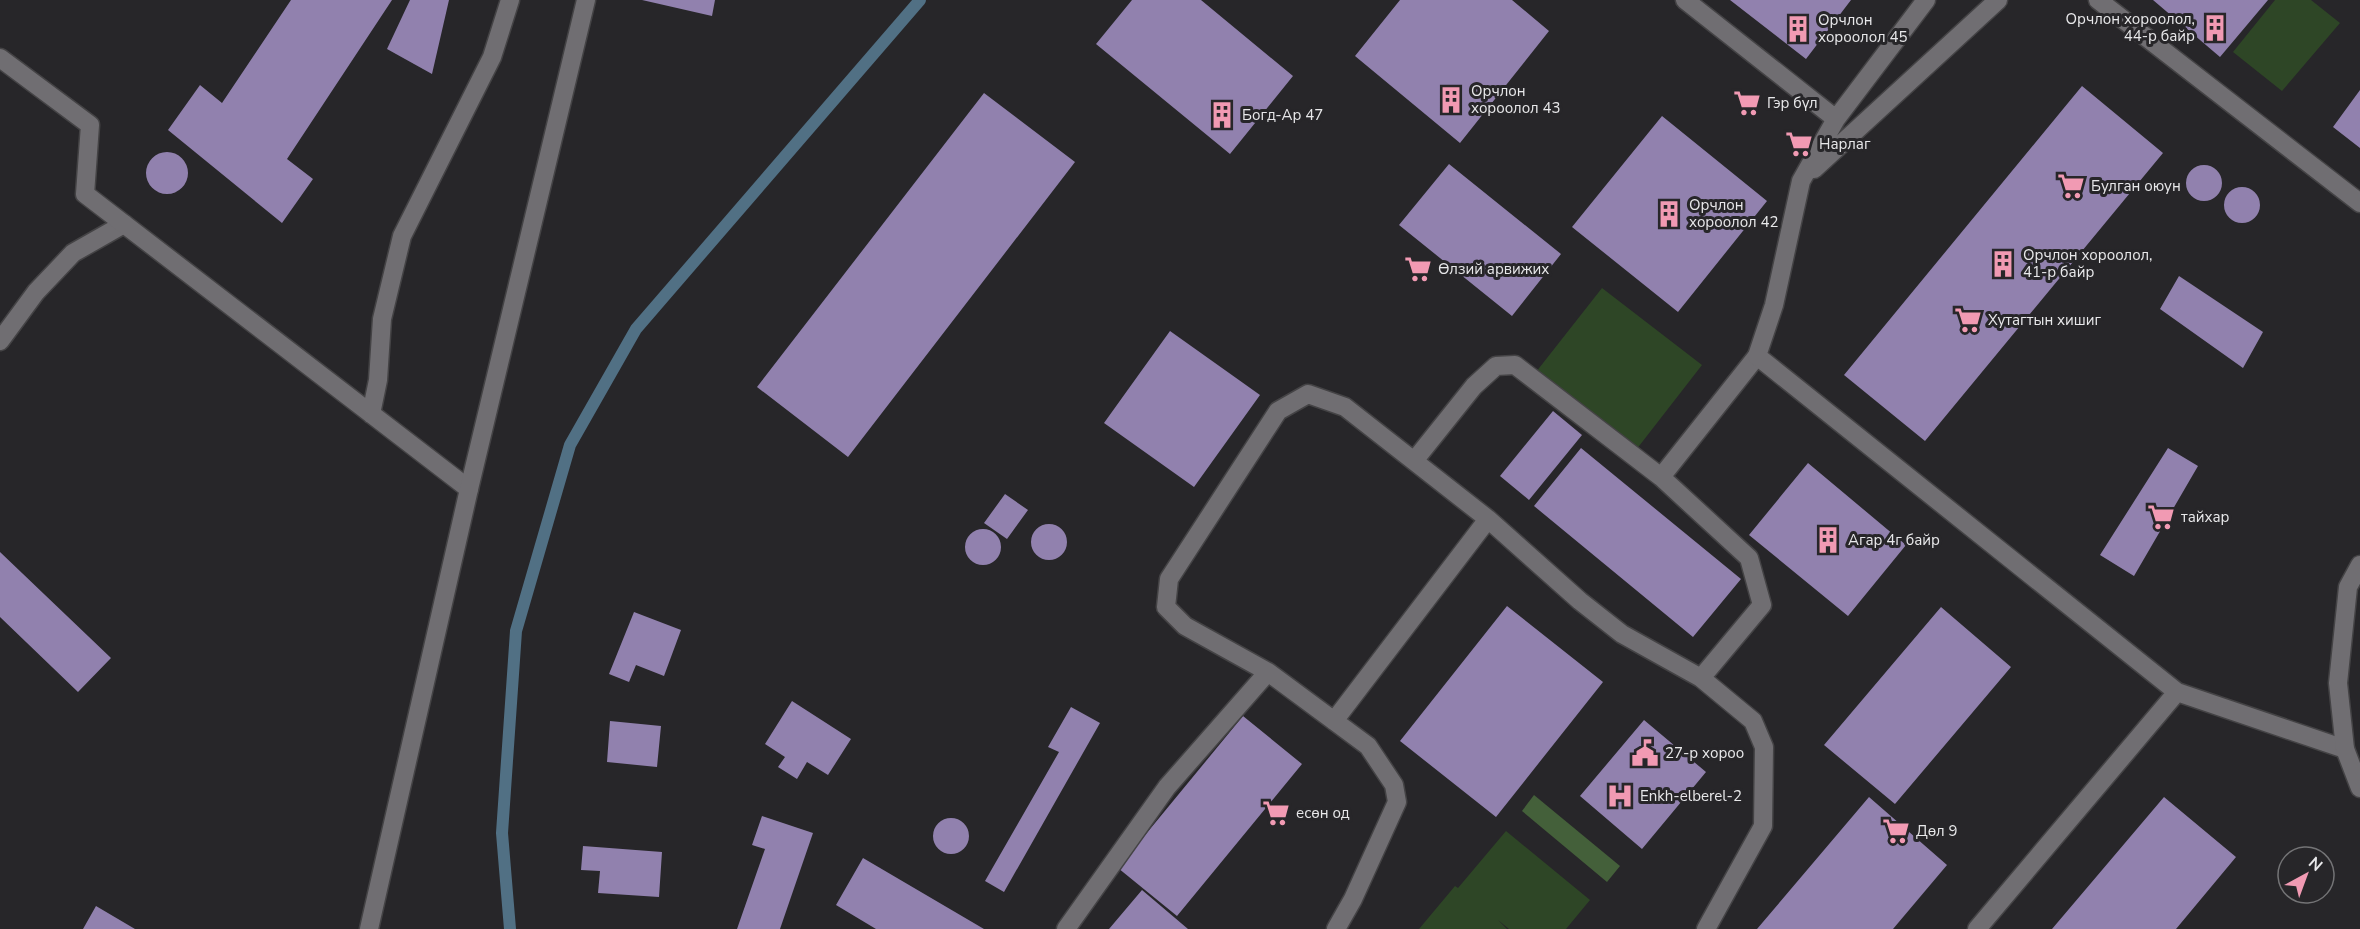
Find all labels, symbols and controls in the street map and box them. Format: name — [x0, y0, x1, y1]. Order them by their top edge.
place label: Орчлон хороолол, 44-р байр — [2065, 9, 2195, 46]
place label: Орчлон хороолол 45 — [1818, 10, 1908, 47]
building icon: Орчлон хороолол, 44-р байр — [2200, 13, 2230, 43]
building icon: Орчлон хороолол 45 — [1783, 14, 1813, 44]
place label: Орчлон хороолол 43 — [1471, 81, 1561, 118]
building icon: Орчлон хороолол 43 — [1436, 85, 1466, 115]
supermarket icon: Гэр бүл — [1732, 88, 1762, 118]
place label: Гэр бүл — [1767, 93, 1818, 113]
building icon: Богд-Ар 47 — [1207, 100, 1237, 130]
place label: Богд-Ар 47 — [1242, 105, 1323, 125]
supermarket icon: Нарлаг — [1784, 129, 1814, 159]
place label: Нарлаг — [1819, 134, 1871, 154]
supermarket icon: Булган оюун — [2056, 171, 2086, 201]
place label: Булган оюун — [2091, 176, 2181, 196]
place label: Орчлон хороолол 42 — [1689, 195, 1779, 232]
building icon: Орчлон хороолол 42 — [1654, 199, 1684, 229]
place label: Орчлон хороолол, 41-р байр — [2023, 245, 2153, 282]
building icon: Орчлон хороолол, 41-р байр — [1988, 249, 2018, 279]
supermarket icon: Өлзий арвижих — [1403, 254, 1433, 284]
place label: Өлзий арвижих — [1438, 259, 1549, 279]
supermarket icon: Хутагтын хишиг — [1953, 305, 1983, 335]
place label: Хутагтын хишиг — [1988, 310, 2102, 330]
supermarket icon: тайхар — [2146, 502, 2176, 532]
place label: тайхар — [2181, 507, 2230, 527]
building icon: Агар 4г байр — [1813, 525, 1843, 555]
place label: Агар 4г байр — [1848, 530, 1940, 550]
public building icon: 27-р хороо — [1630, 738, 1660, 768]
place label: 27-р хороо — [1665, 743, 1744, 763]
hospital icon: Enkh-elberel-2 — [1605, 781, 1635, 811]
place label: Enkh-elberel-2 — [1640, 786, 1742, 806]
supermarket icon: есөн од — [1261, 798, 1291, 828]
place label: есөн од — [1296, 803, 1350, 823]
supermarket icon: Дөл 9 — [1881, 816, 1911, 846]
place label: Дөл 9 — [1916, 821, 1957, 841]
north arrow — [2276, 845, 2336, 905]
text: N — [2303, 852, 2327, 877]

